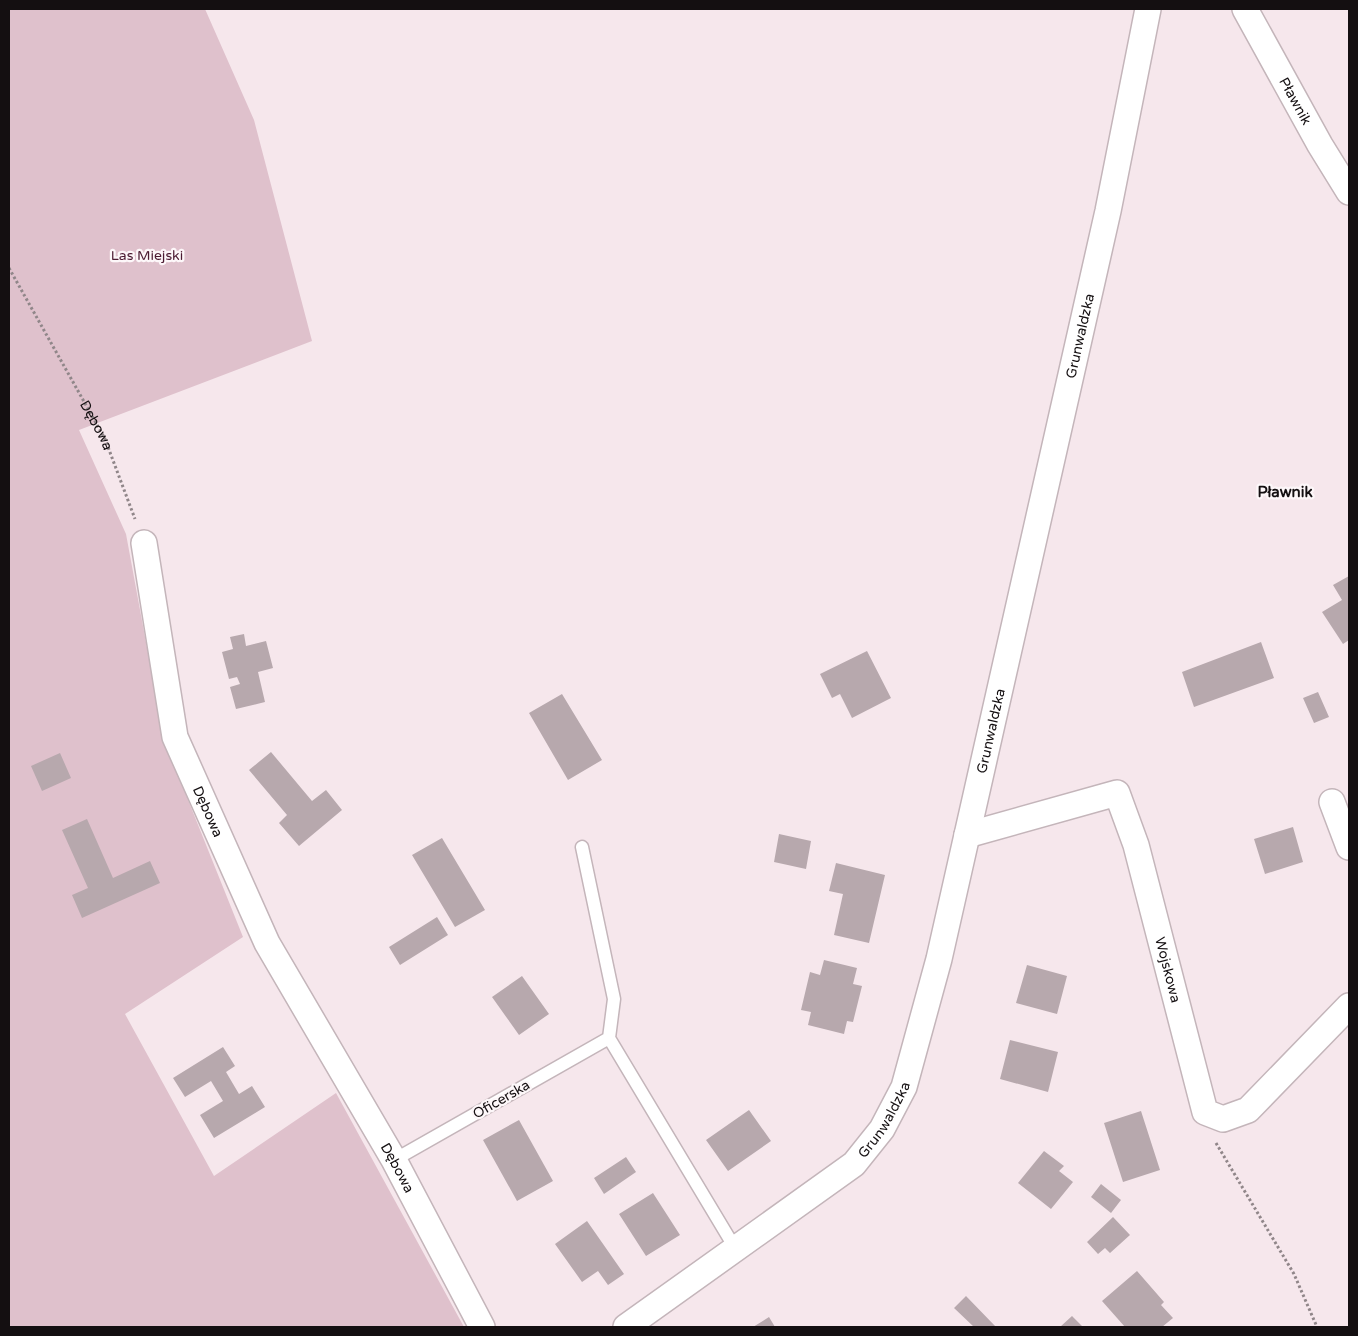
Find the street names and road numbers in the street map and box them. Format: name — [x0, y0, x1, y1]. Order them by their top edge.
street label: Pławnik — [1275, 74, 1315, 128]
street label: Grunwaldzka — [1062, 292, 1098, 380]
street label: Dębowa — [76, 397, 116, 453]
street label: Grunwaldzka — [973, 687, 1009, 775]
street label: Dębowa — [189, 783, 227, 840]
street label: Wojskowa — [1151, 935, 1184, 1005]
street label: Oficerska — [470, 1076, 533, 1123]
street label: Grunwaldzka — [854, 1080, 914, 1161]
street label: Dębowa — [377, 1140, 418, 1196]

